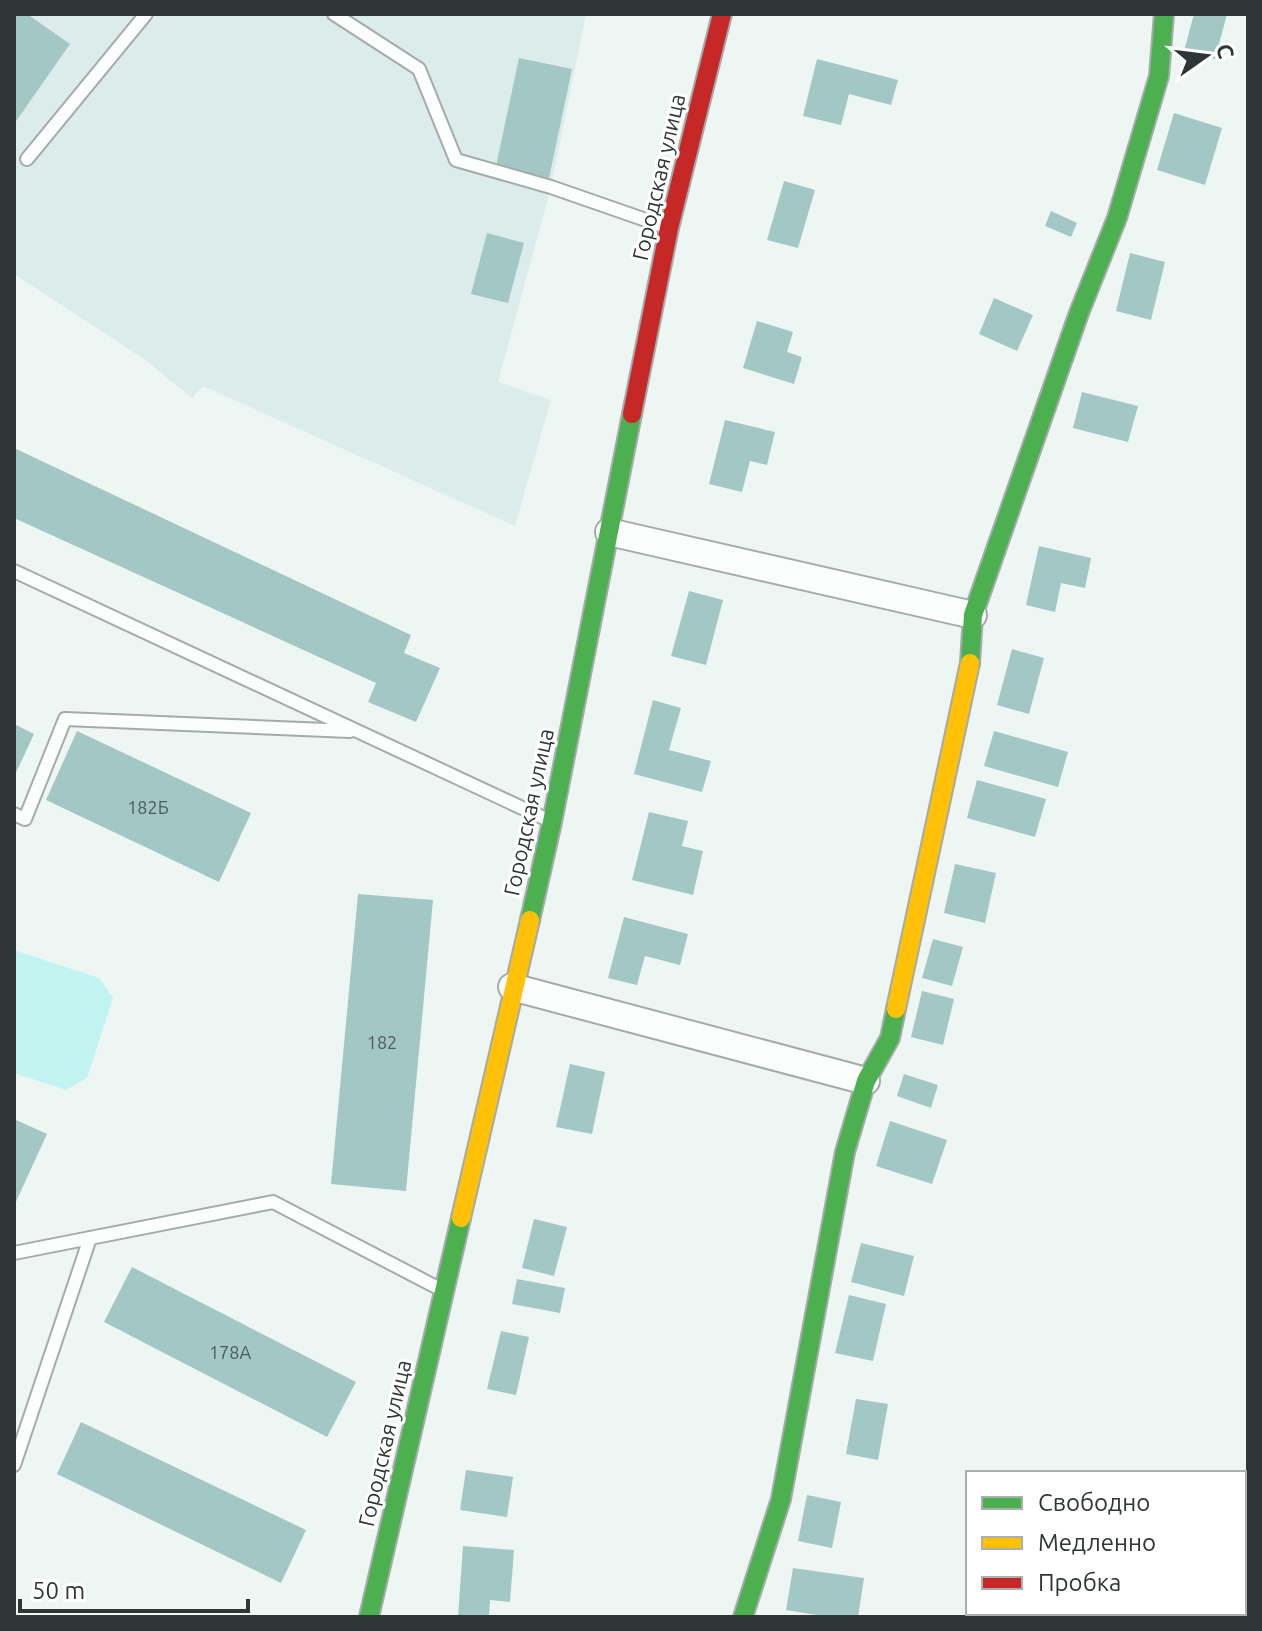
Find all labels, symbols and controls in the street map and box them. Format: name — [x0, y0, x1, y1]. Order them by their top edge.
north arrow — [1166, 16, 1246, 96]
text: С — [1212, 41, 1240, 61]
street label: Городская улица — [627, 91, 689, 263]
street label: Городская улица — [498, 726, 558, 898]
house number: 182Б — [127, 797, 169, 817]
house number: 182 — [367, 1032, 397, 1052]
house number: 178А — [209, 1342, 251, 1362]
street label: Городская улица — [353, 1357, 415, 1529]
legend — [966, 1471, 1246, 1615]
text: Свободно — [1038, 1489, 1150, 1516]
text: Медленно — [1038, 1529, 1156, 1556]
scale bar — [20, 1563, 248, 1613]
text: Пробка — [1038, 1569, 1121, 1596]
text: 50 m — [32, 1577, 85, 1604]

